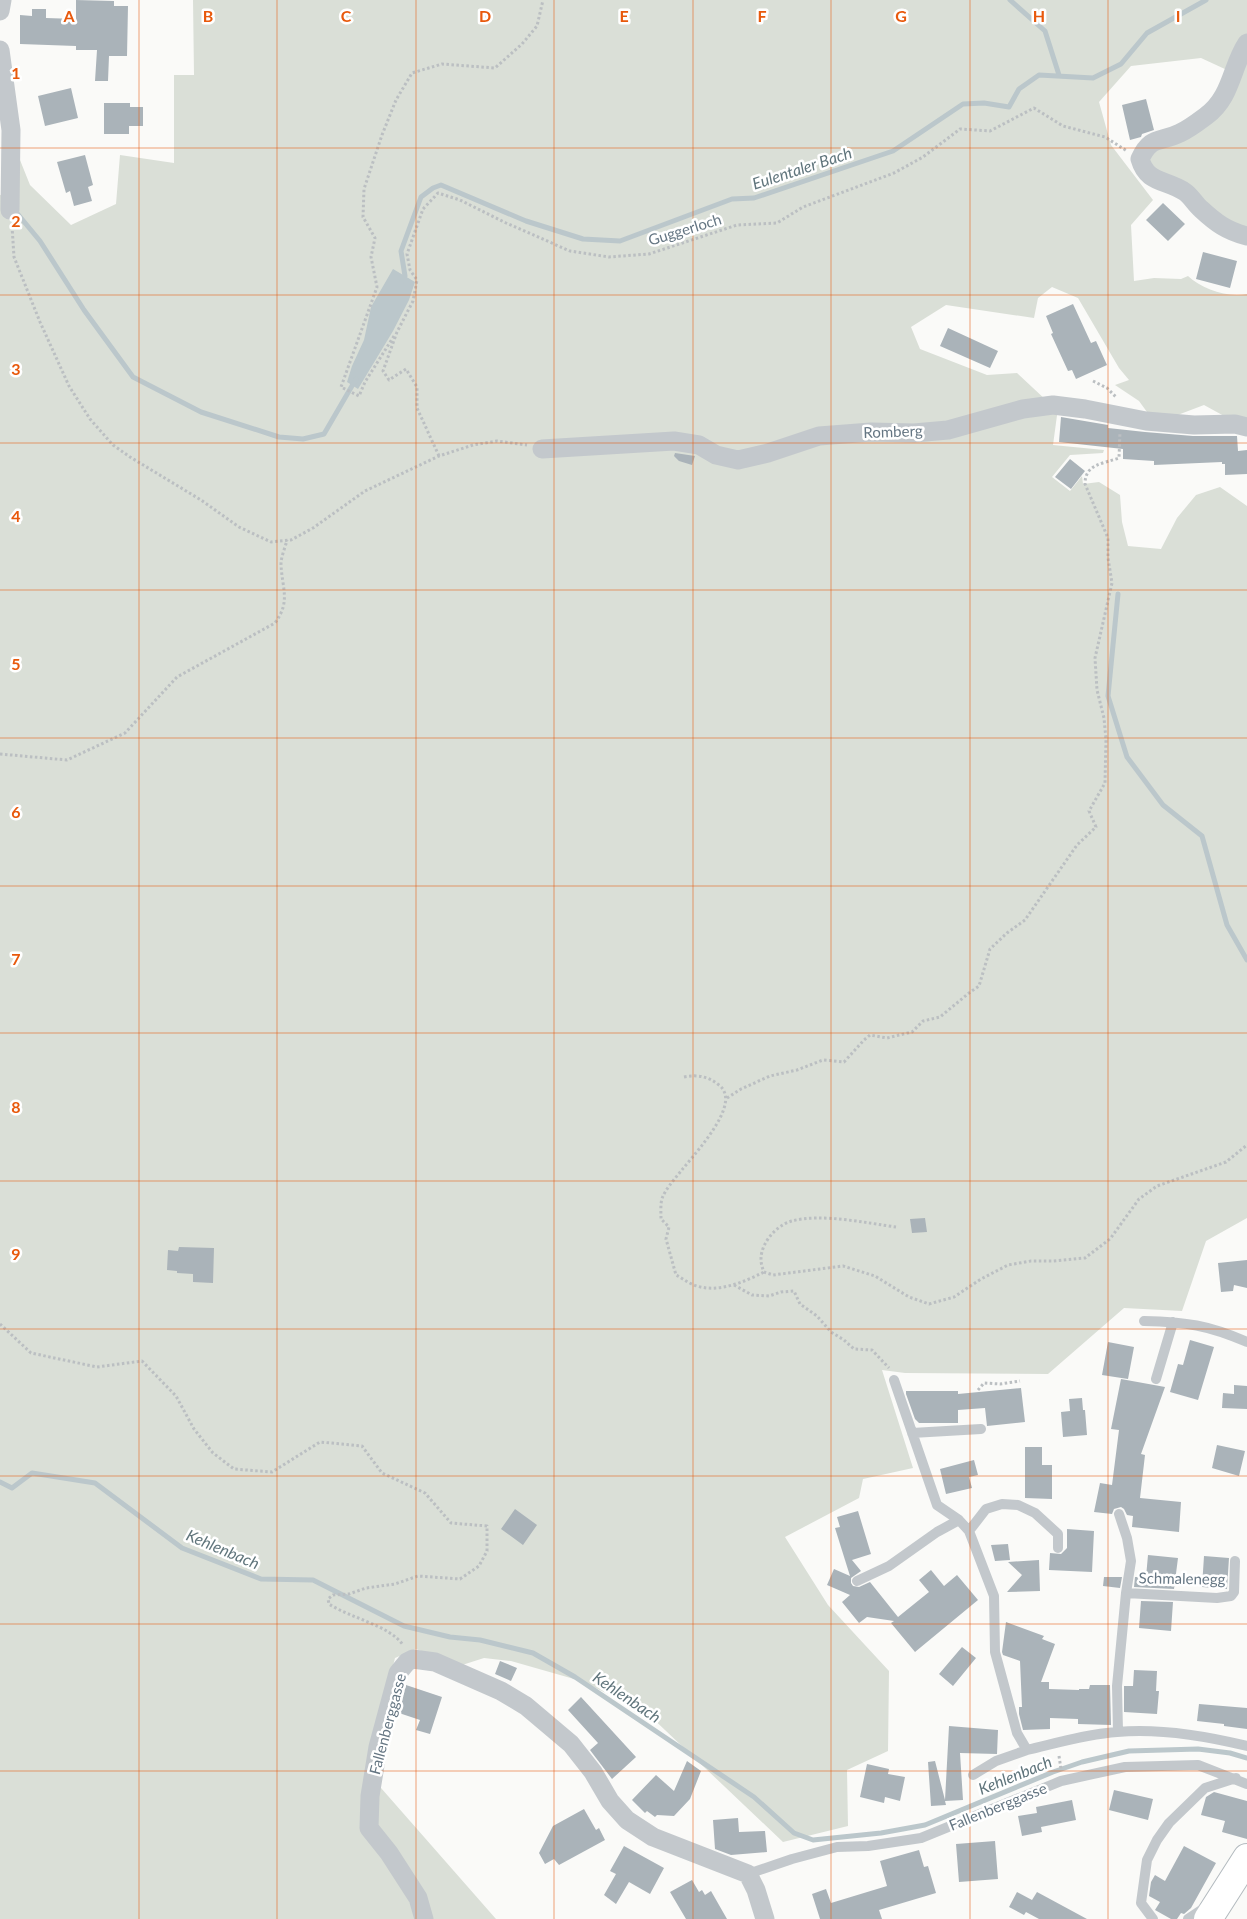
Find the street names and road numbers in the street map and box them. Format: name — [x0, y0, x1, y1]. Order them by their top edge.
street label: Guggerloch — [646, 209, 723, 249]
street label: Romberg — [863, 421, 923, 441]
street label: Schmalenegg — [1138, 1568, 1226, 1588]
street label: Fallenberggasse — [365, 1671, 409, 1776]
street label: Fallenberggasse — [946, 1778, 1049, 1834]

